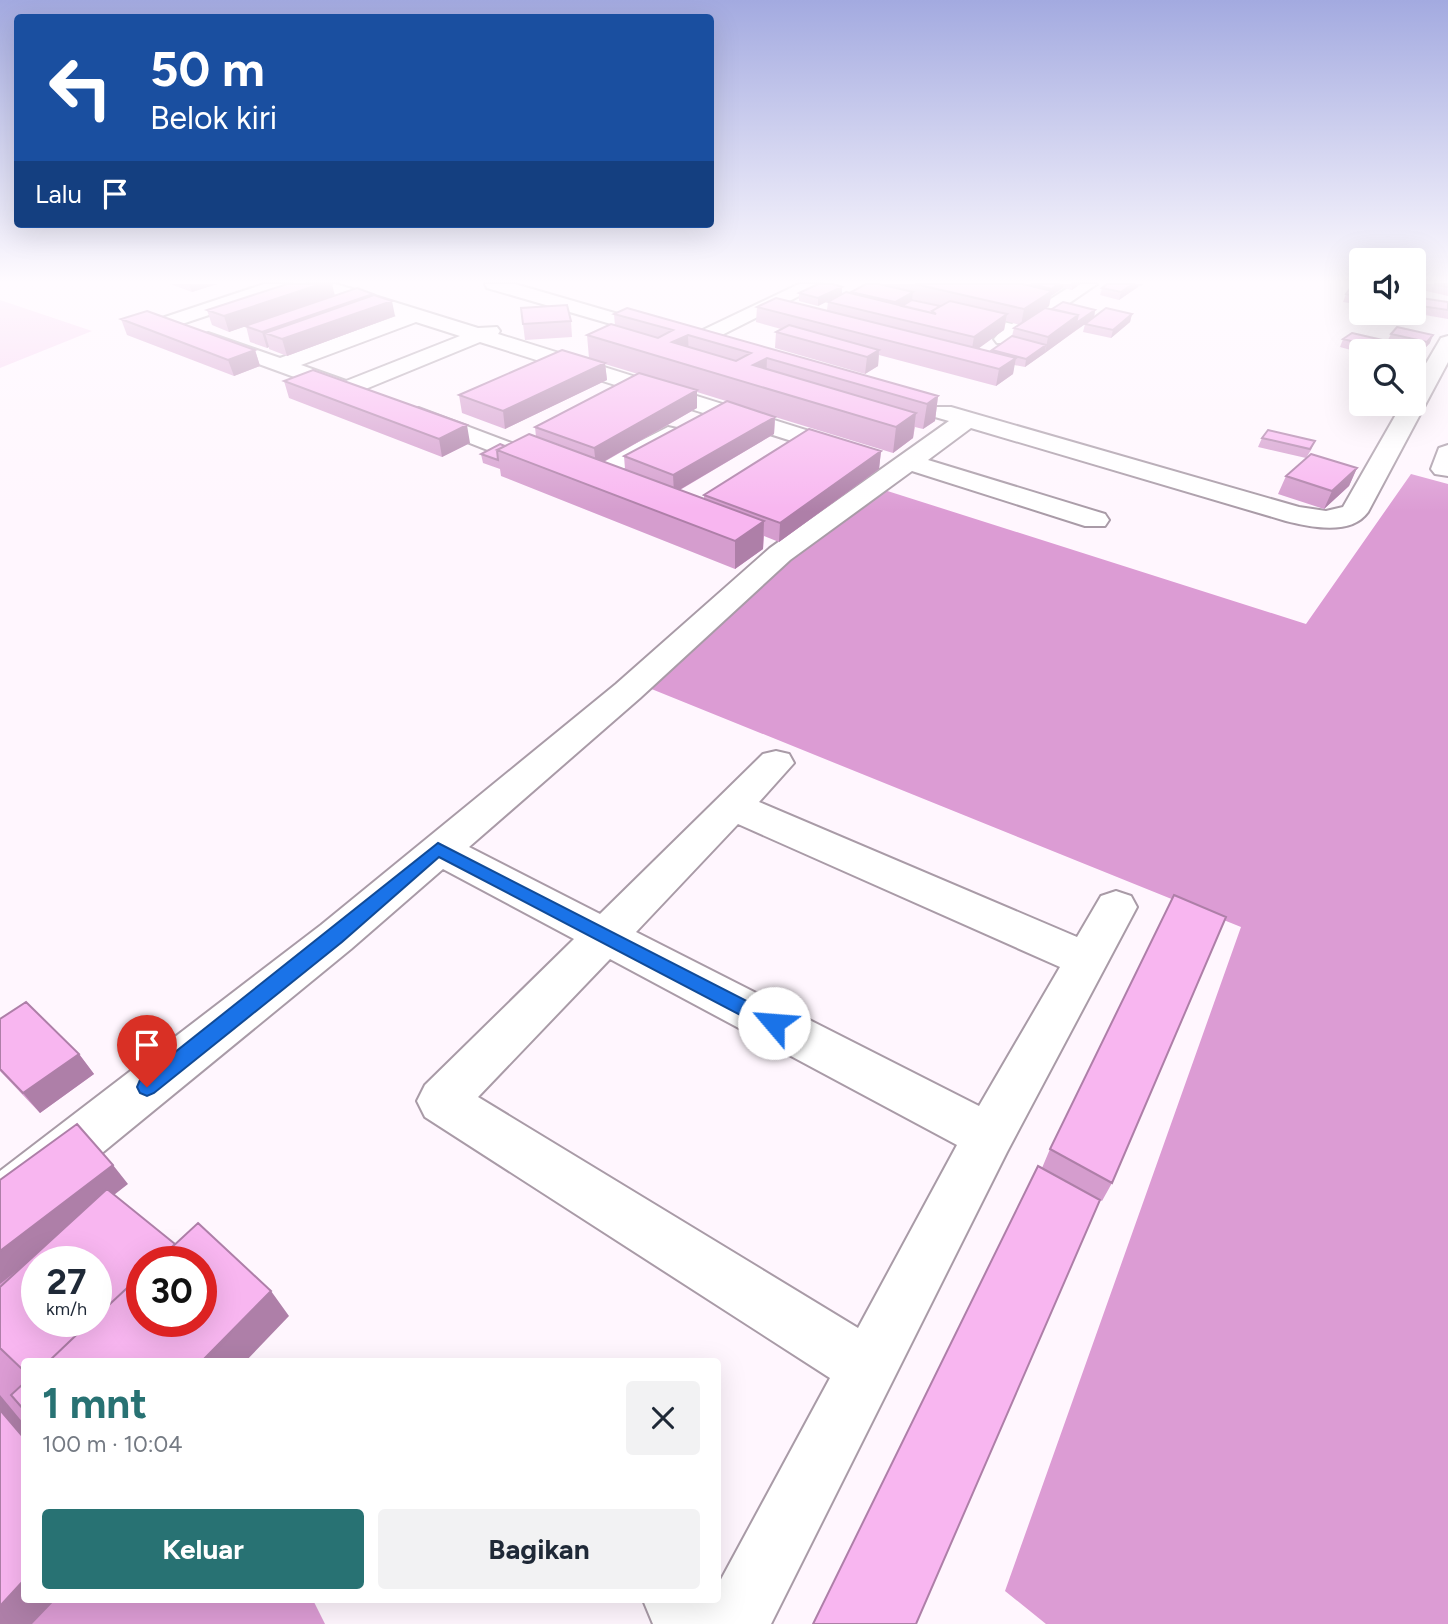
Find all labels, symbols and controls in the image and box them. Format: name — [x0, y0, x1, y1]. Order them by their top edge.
text: 50 m — [150, 39, 265, 98]
icon: left — [35, 42, 126, 133]
text: Belok kiri — [150, 99, 277, 137]
icon: arrive — [96, 175, 134, 213]
text: Lalu — [35, 178, 82, 210]
map controls — [1349, 248, 1426, 416]
button: sound — [1349, 248, 1426, 325]
button: search — [1349, 339, 1426, 416]
position arrow — [737, 986, 811, 1060]
pin — [117, 1015, 177, 1087]
icon: arrive — [128, 1026, 166, 1064]
speed limit sign: 30 — [126, 1246, 217, 1337]
text: 27 — [47, 1261, 86, 1303]
text: km/h — [46, 1298, 87, 1320]
text: 1 mnt — [42, 1378, 147, 1429]
button: close — [626, 1381, 700, 1455]
text: 100 m · 10:04 — [42, 1430, 183, 1458]
button: Keluar — [42, 1509, 364, 1589]
button: Bagikan — [378, 1509, 700, 1589]

